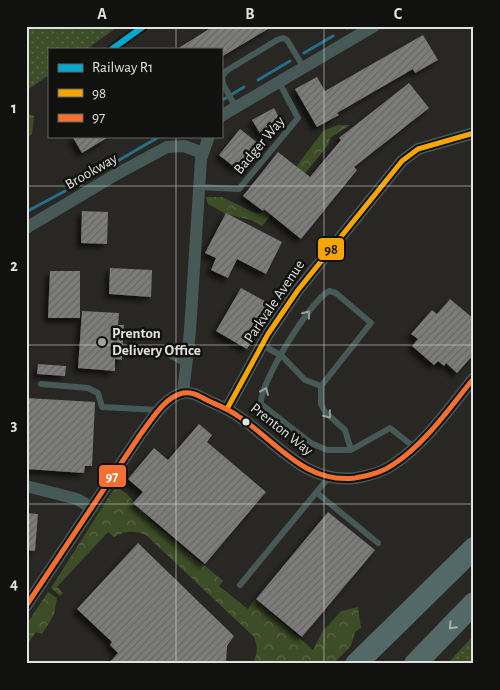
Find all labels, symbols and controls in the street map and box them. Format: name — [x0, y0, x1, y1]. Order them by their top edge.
text: A — [97, 6, 107, 22]
text: B — [245, 6, 255, 22]
text: C — [394, 6, 403, 22]
legend — [48, 48, 222, 138]
text: Railway R1 — [92, 60, 153, 75]
text: 98 — [92, 86, 106, 101]
text: 1 — [11, 100, 17, 116]
text: 97 — [92, 110, 105, 125]
street label: Badger Way — [231, 113, 288, 177]
street label: Brookway — [63, 150, 120, 192]
line badge: 98 — [317, 237, 345, 261]
text: 98 — [324, 243, 338, 257]
street label: Parkvale Avenue — [241, 257, 307, 345]
text: 2 — [10, 258, 18, 274]
one-way arrow — [301, 310, 310, 320]
place label: Prenton Delivery Office — [112, 326, 201, 358]
marker: Prenton Delivery Office — [96, 336, 108, 348]
one-way arrow — [258, 387, 269, 396]
street label: Prenton Way — [248, 400, 316, 459]
one-way arrow — [323, 409, 332, 418]
text: 3 — [11, 417, 18, 433]
unlabelled marker — [241, 417, 251, 427]
line badge: 97 — [98, 464, 127, 488]
text: 97 — [106, 470, 118, 484]
text: 4 — [10, 576, 18, 592]
one-way arrow — [449, 621, 458, 630]

